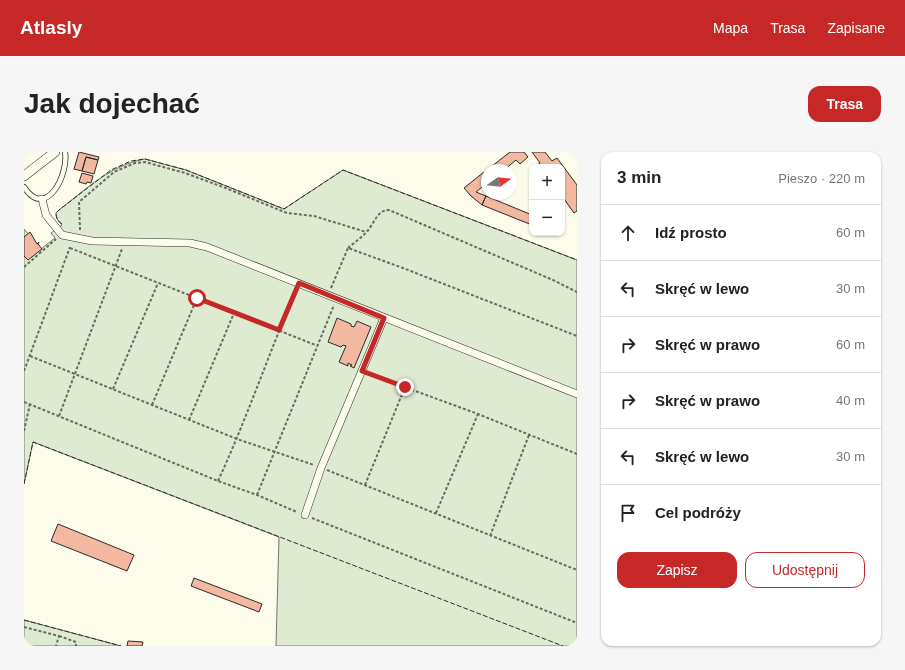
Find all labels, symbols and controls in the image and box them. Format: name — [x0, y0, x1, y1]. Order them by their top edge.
text: Atlasly — [20, 17, 82, 38]
text: Mapa — [713, 20, 748, 36]
text: Trasa — [770, 20, 805, 36]
text: Zapisane — [827, 20, 885, 36]
button: Trasa — [808, 86, 881, 122]
text: Jak dojechać — [24, 88, 200, 119]
north arrow — [481, 164, 517, 200]
map controls — [529, 164, 565, 236]
button: + — [529, 164, 565, 200]
text: 3 min — [617, 168, 661, 187]
text: Pieszo · 220 m — [778, 171, 865, 186]
button: − — [529, 200, 565, 236]
icon: ahead — [617, 222, 639, 244]
text: Idź prosto — [655, 224, 727, 241]
text: 60 m — [836, 225, 865, 240]
icon: left — [617, 278, 639, 300]
text: Skręć w lewo — [655, 280, 749, 297]
text: 30 m — [836, 281, 865, 296]
route start — [188, 289, 206, 307]
icon: right — [617, 334, 639, 356]
text: Skręć w prawo — [655, 336, 760, 353]
text: 60 m — [836, 337, 865, 352]
route end — [396, 378, 414, 396]
icon: right — [617, 390, 639, 412]
text: Skręć w prawo — [655, 392, 760, 409]
text: 40 m — [836, 393, 865, 408]
icon: left — [617, 446, 639, 468]
text: Skręć w lewo — [655, 448, 749, 465]
text: 30 m — [836, 449, 865, 464]
icon: arrive — [617, 502, 639, 524]
text: Cel podróży — [655, 504, 741, 521]
button: Zapisz — [617, 552, 737, 588]
button: Udostępnij — [745, 552, 865, 588]

